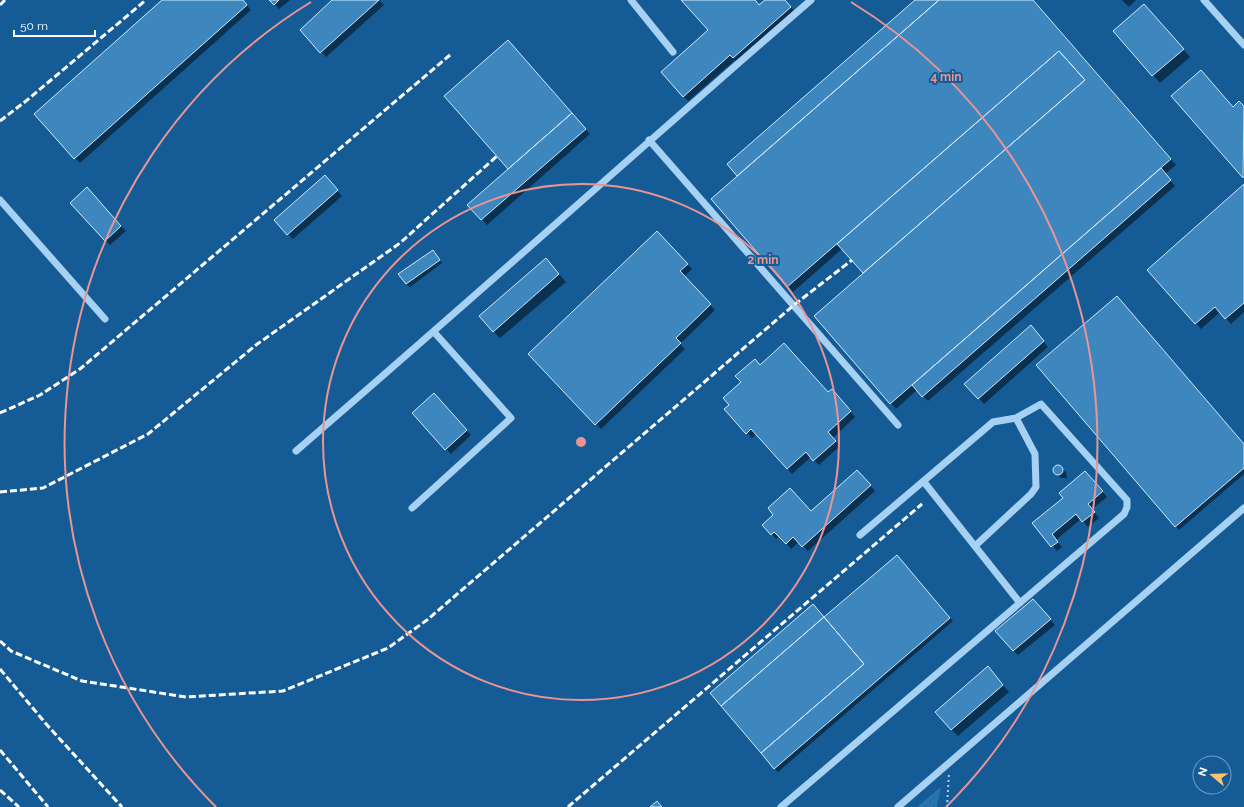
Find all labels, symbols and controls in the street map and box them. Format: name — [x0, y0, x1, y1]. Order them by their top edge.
scale bar — [14, 12, 95, 38]
text: 50 m — [20, 19, 48, 33]
text: 4 min — [930, 70, 962, 84]
text: 2 min — [747, 253, 779, 267]
centre of rings — [574, 435, 588, 449]
north arrow — [1192, 755, 1232, 795]
text: N — [1196, 766, 1211, 778]

